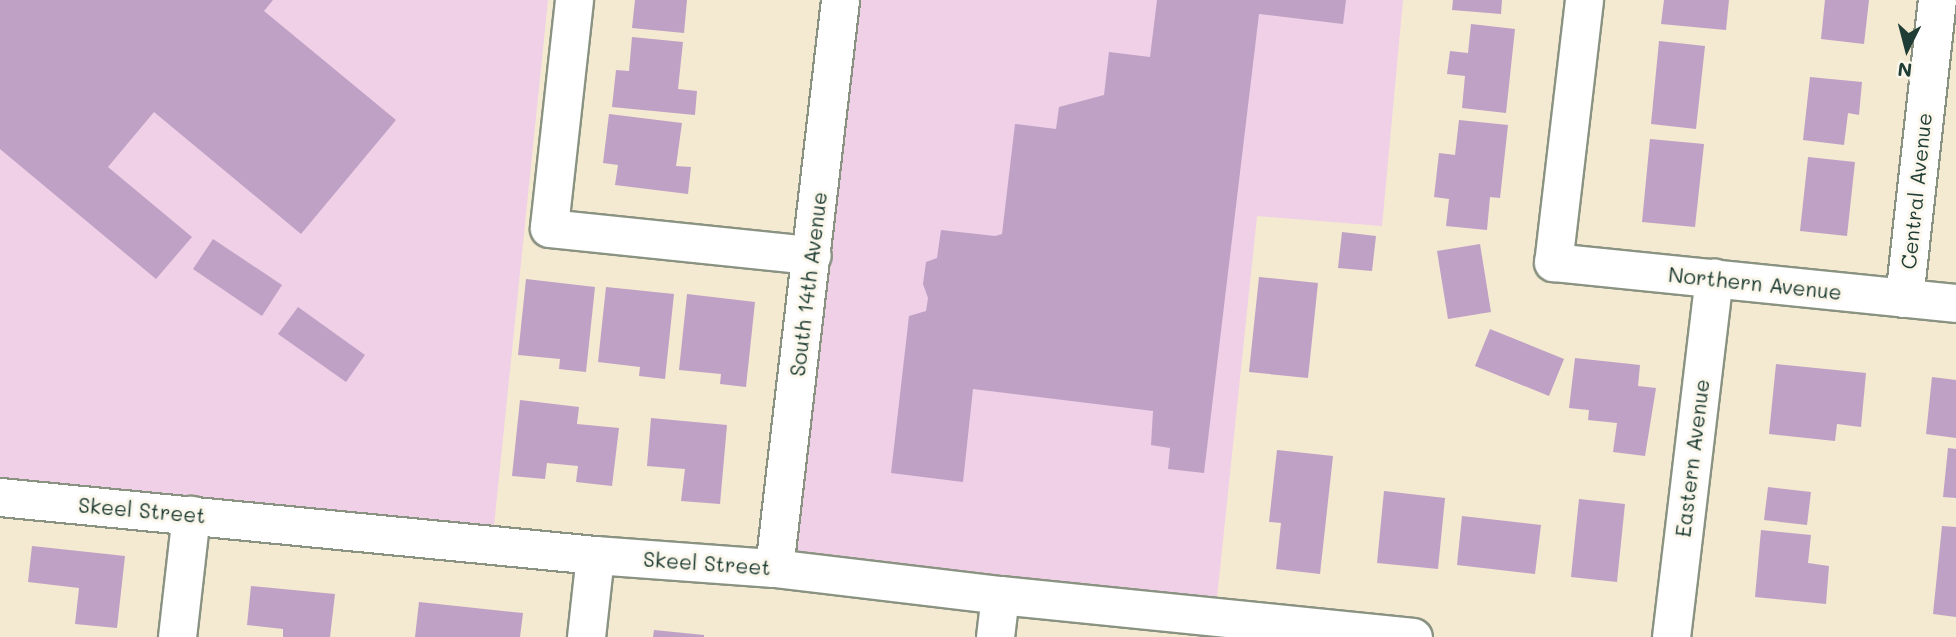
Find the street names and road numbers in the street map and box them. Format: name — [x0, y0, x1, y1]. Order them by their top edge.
street label: Central Avenue — [1895, 112, 1937, 270]
street label: South 14th Avenue — [784, 190, 832, 378]
street label: Northern Avenue — [1667, 261, 1843, 305]
street label: Eastern Avenue — [1670, 377, 1714, 539]
street label: Skeel Street — [77, 492, 207, 528]
street label: Skeel Street — [642, 546, 772, 580]

